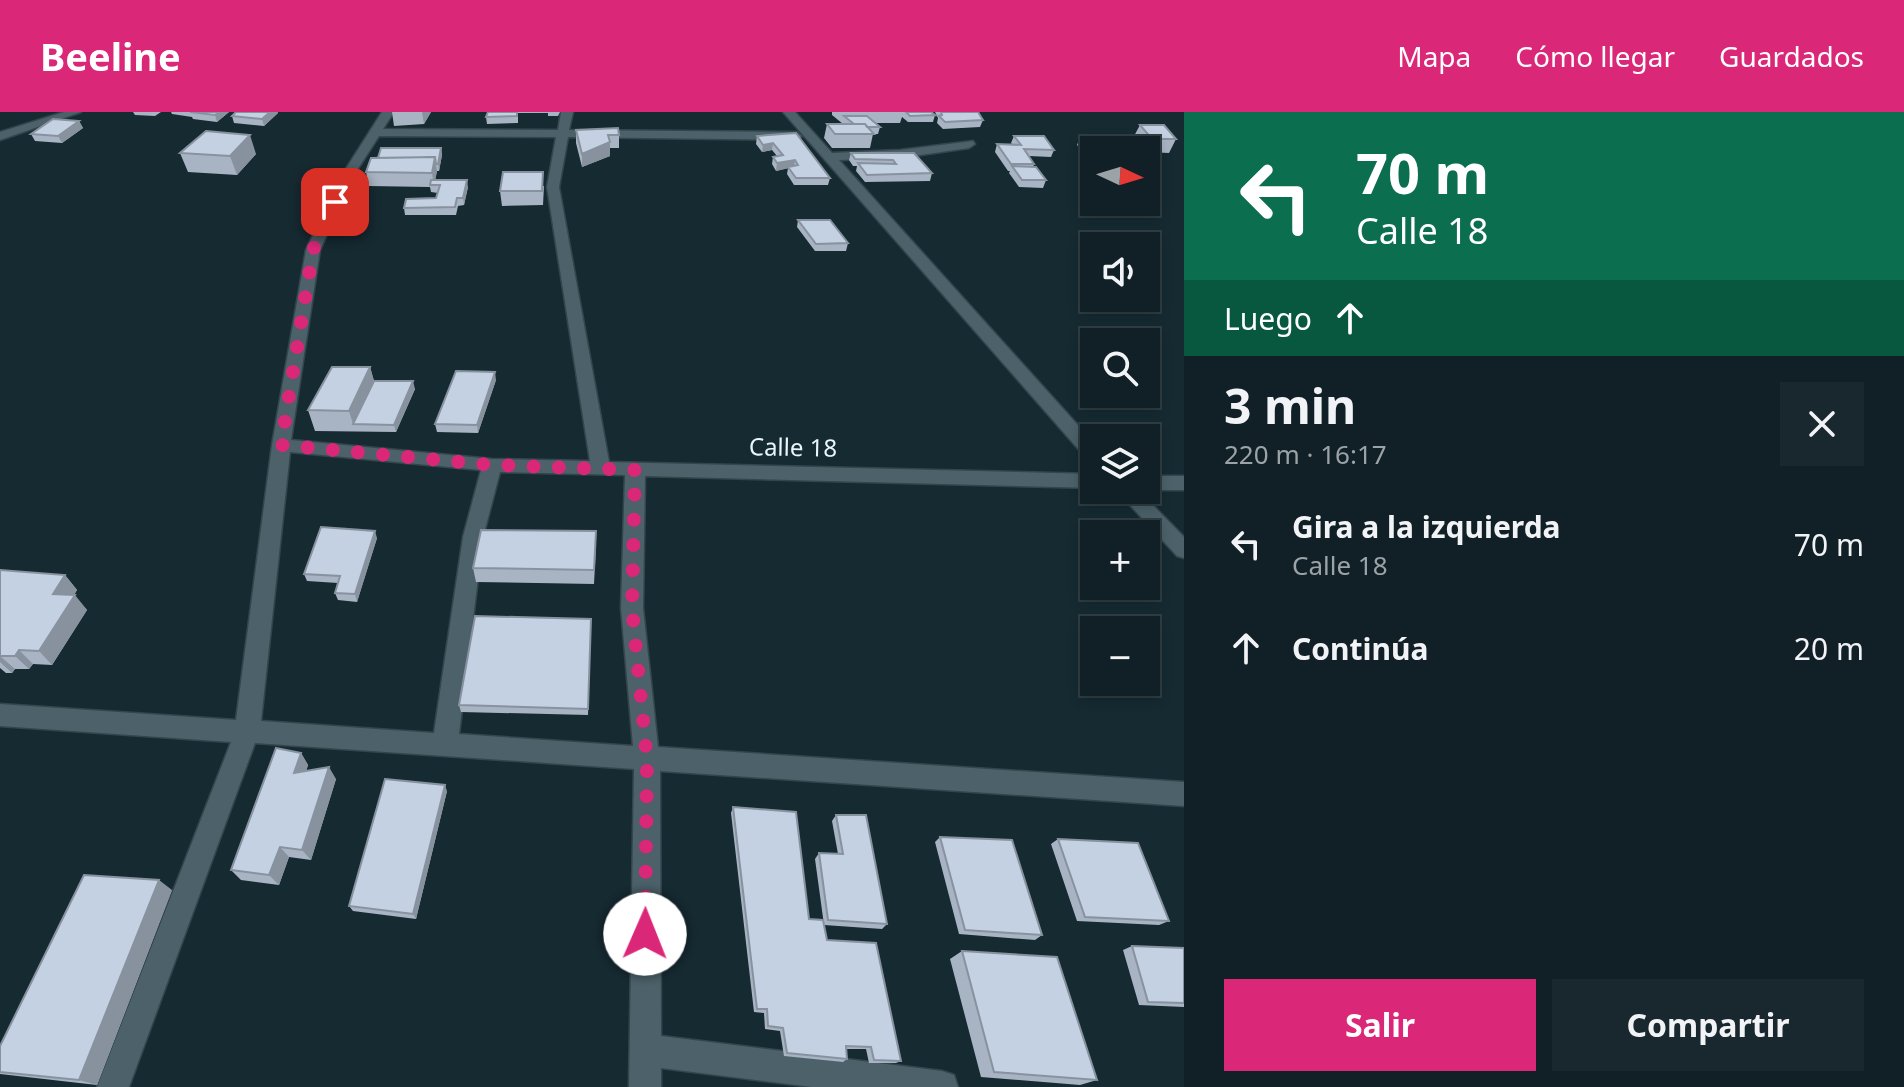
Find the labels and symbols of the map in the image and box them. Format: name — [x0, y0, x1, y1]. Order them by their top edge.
north arrow — [1080, 136, 1160, 216]
pin — [301, 168, 369, 236]
street label: Calle 18 — [749, 429, 837, 464]
position arrow — [603, 892, 687, 976]

